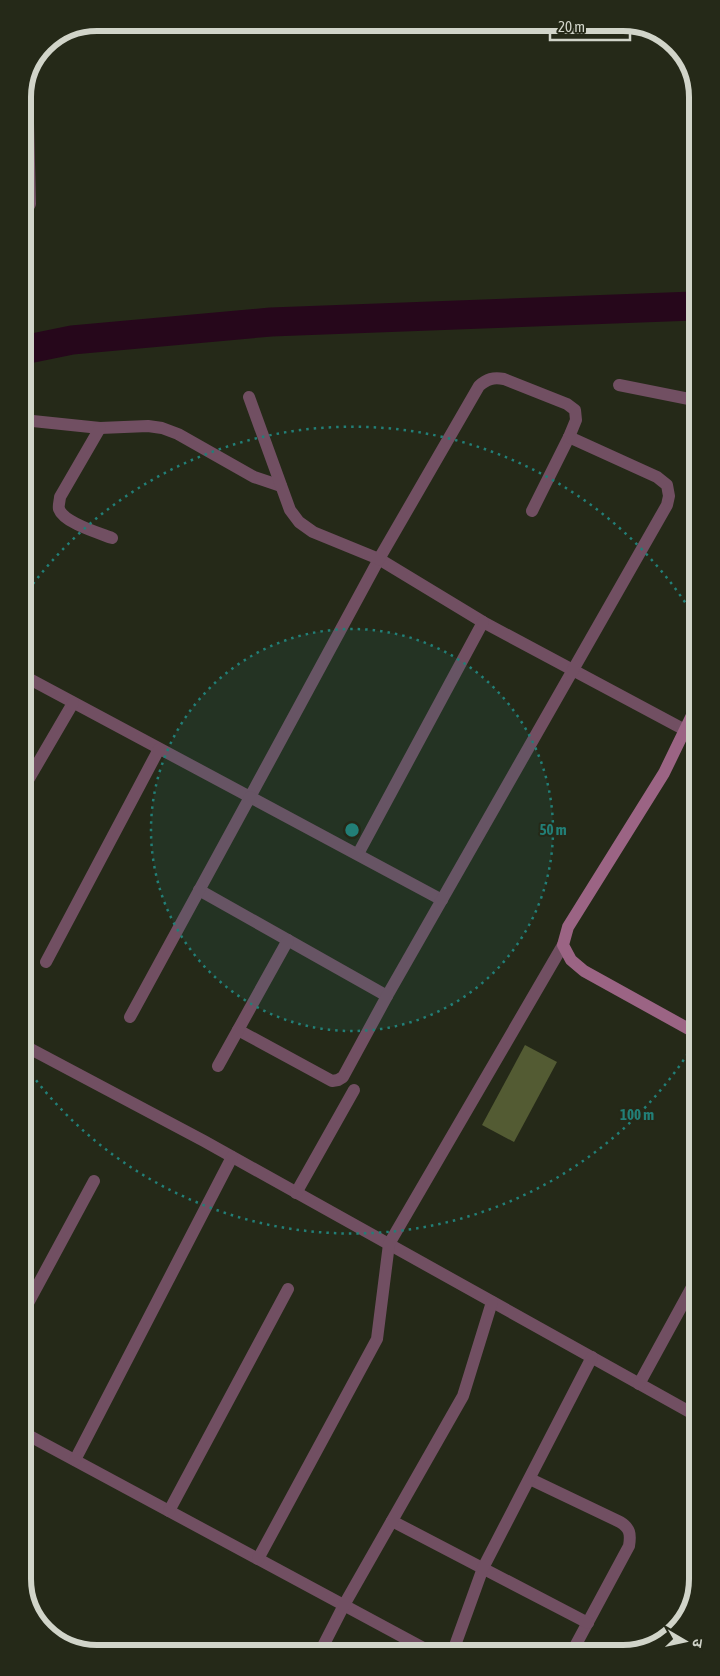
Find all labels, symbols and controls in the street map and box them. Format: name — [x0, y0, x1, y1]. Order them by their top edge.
scale bar — [550, 10, 630, 42]
text: 20 m — [558, 18, 585, 35]
centre of rings — [343, 821, 361, 839]
text: 50 m — [540, 821, 567, 838]
text: 100 m — [620, 1106, 654, 1123]
north arrow — [660, 1616, 710, 1666]
text: उ — [689, 1638, 706, 1649]

